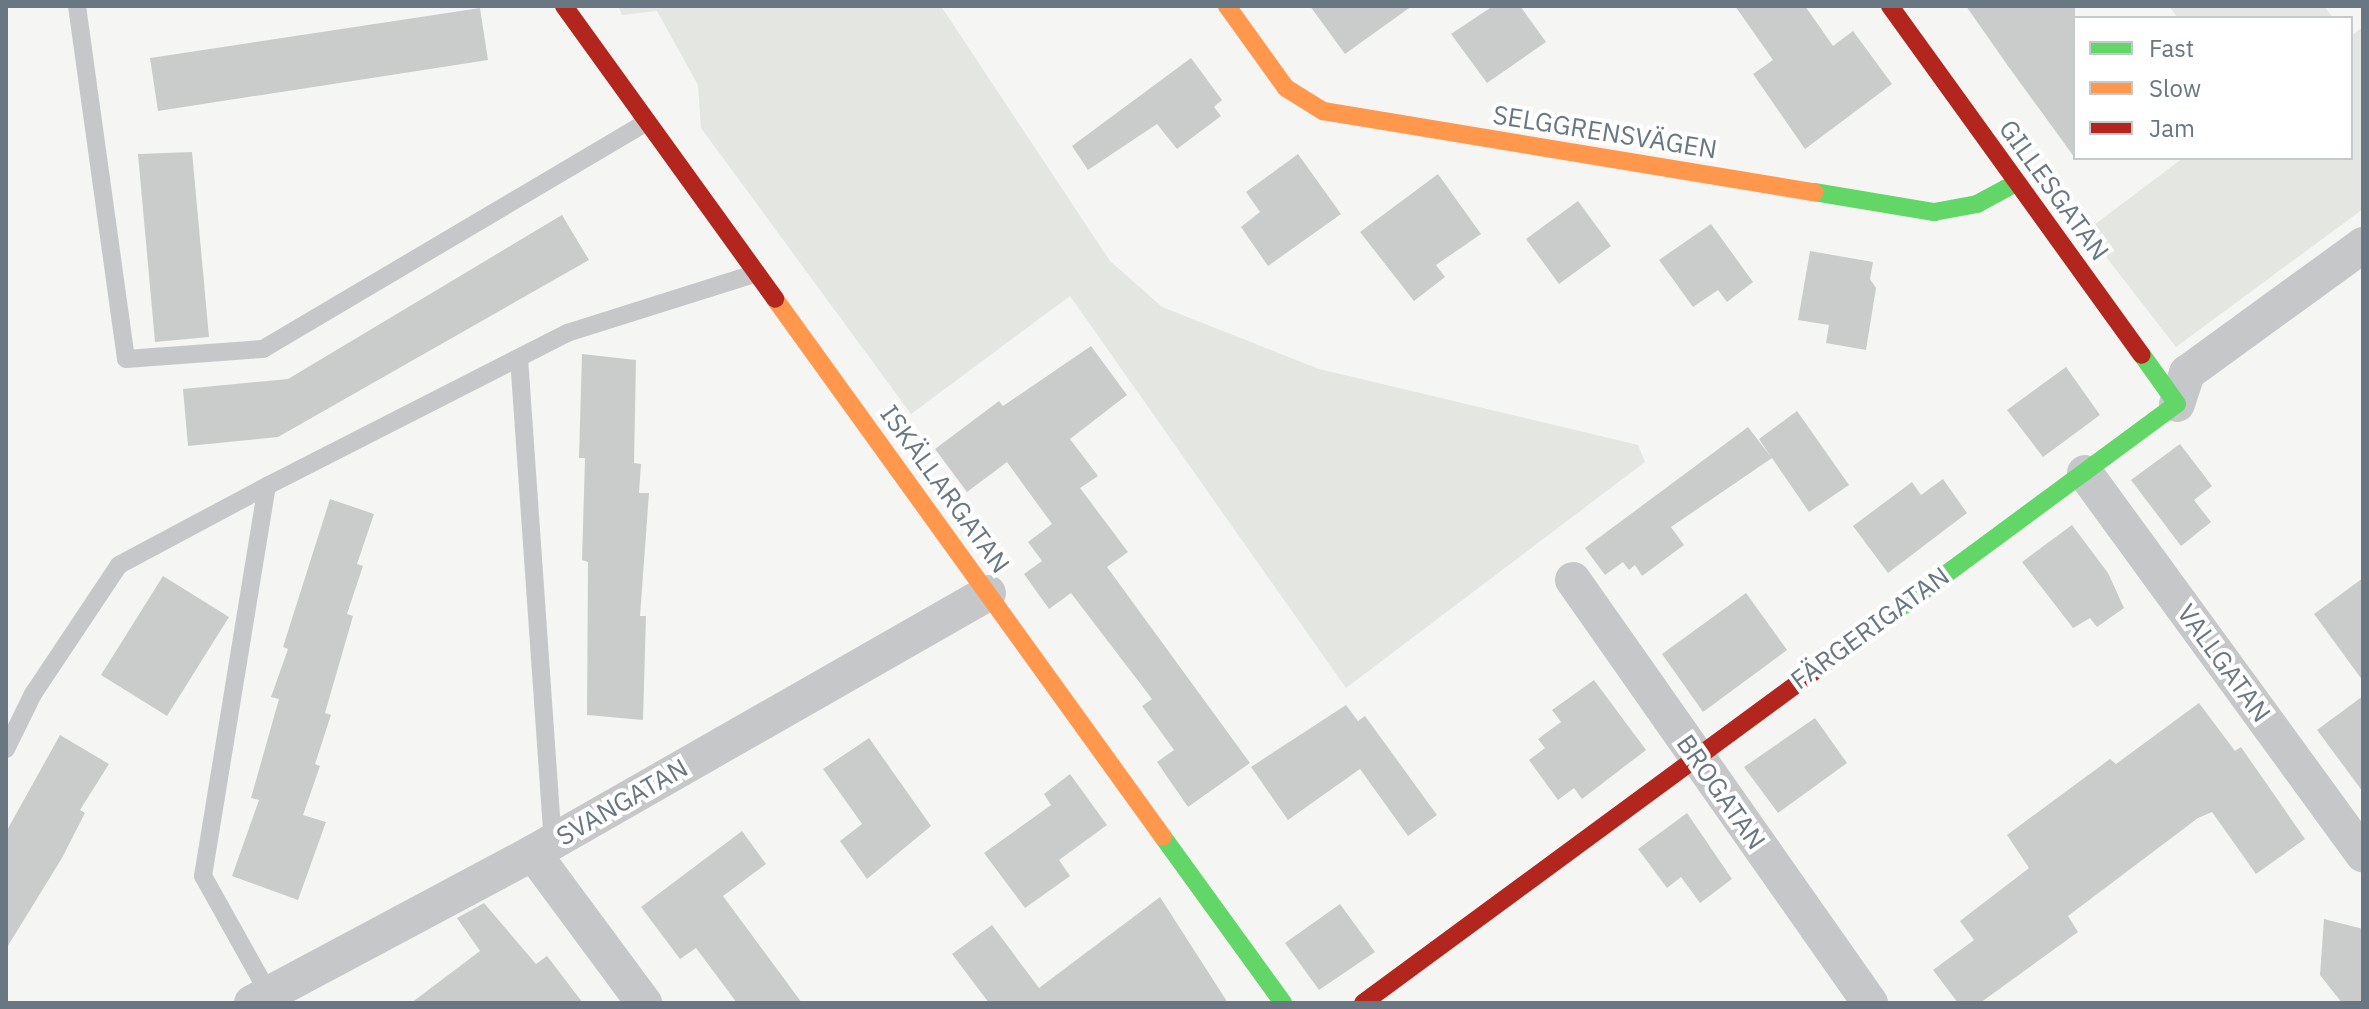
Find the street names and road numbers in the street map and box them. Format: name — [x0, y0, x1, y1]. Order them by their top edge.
street label: SELGGRENSVÄGEN — [1491, 99, 1719, 165]
street label: GILLESGATAN — [1993, 114, 2115, 266]
street label: ISKÄLLARGATAN — [874, 399, 1016, 579]
street label: FÄRGERIGATAN — [1785, 560, 1955, 696]
street label: VALLGATAN — [2171, 598, 2277, 728]
street label: BROGATAN — [1670, 729, 1772, 855]
street label: SVANGATAN — [551, 752, 693, 852]

